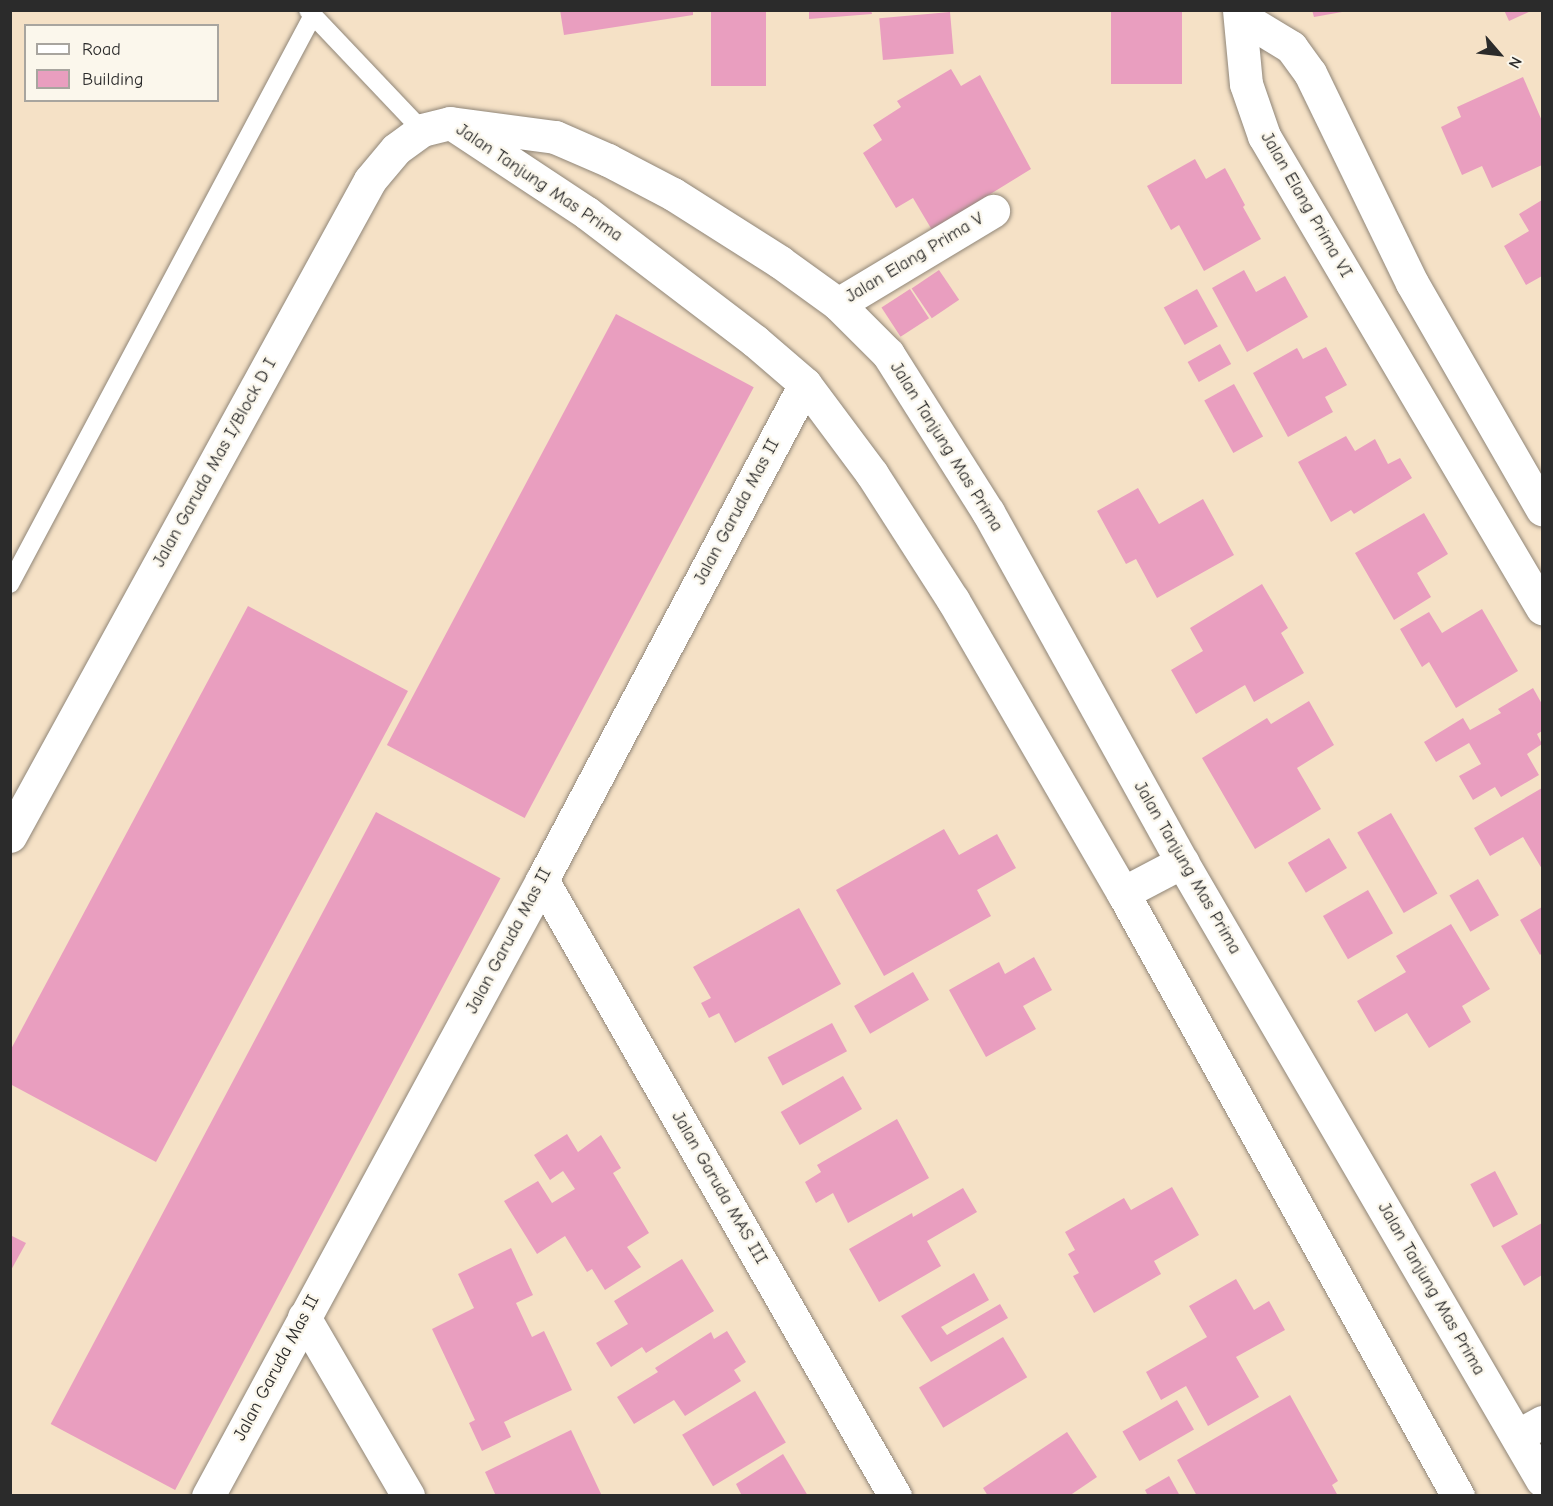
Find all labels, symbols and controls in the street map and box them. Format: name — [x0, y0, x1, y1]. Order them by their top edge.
legend — [24, 24, 219, 102]
north arrow — [1469, 24, 1529, 84]
text: Road — [82, 39, 121, 60]
text: N — [1504, 54, 1525, 71]
text: Building — [82, 69, 144, 90]
street label: Jalan Tanjung Mas Prima — [452, 119, 626, 247]
street label: Jalan Elang Prima VI — [1256, 128, 1356, 282]
street label: Jalan Elang Prima V — [842, 208, 988, 308]
street label: Jalan Garuda Mas I/Block D I — [149, 355, 281, 571]
street label: Jalan Tanjung Mas Prima — [885, 358, 1007, 536]
street label: Jalan Garuda Mas II — [689, 435, 785, 589]
street label: Jalan Tanjung Mas Prima — [1129, 778, 1245, 958]
street label: Jalan Garuda Mas II — [461, 864, 557, 1018]
street label: Jalan Garuda MAS III — [666, 1108, 772, 1268]
street label: Jalan Tanjung Mas Prima — [1373, 1199, 1489, 1379]
street label: Jalan Garuda Mas II — [229, 1291, 325, 1445]

